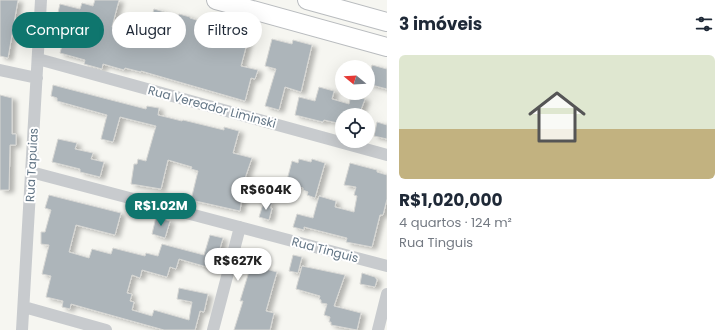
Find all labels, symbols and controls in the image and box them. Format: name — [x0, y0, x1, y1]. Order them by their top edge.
chip: Comprar — [12, 12, 104, 48]
chip: Alugar — [112, 12, 186, 48]
chip: Filtros — [194, 12, 262, 48]
text: 3 imóveis — [399, 12, 482, 36]
icon: filters — [693, 13, 715, 35]
north arrow — [335, 60, 375, 100]
map controls — [335, 60, 375, 148]
street label: Rua Vereador Liminski — [146, 81, 278, 132]
icon: home — [521, 81, 593, 153]
button: locate — [335, 108, 375, 148]
street label: Rua Tapuias — [21, 128, 42, 202]
pin: R$604K — [233, 177, 299, 211]
text: R$604K — [240, 180, 292, 199]
text: R$1,020,000 — [399, 188, 503, 212]
pin: R$1.02M — [124, 193, 198, 227]
text: R$1.02M — [134, 196, 188, 215]
text: 4 quartos · 124 m² — [399, 213, 512, 232]
street label: Rua Tinguis — [290, 232, 360, 267]
text: Rua Tinguis — [399, 233, 473, 252]
pin: R$627K — [205, 248, 271, 282]
text: R$627K — [214, 251, 262, 270]

